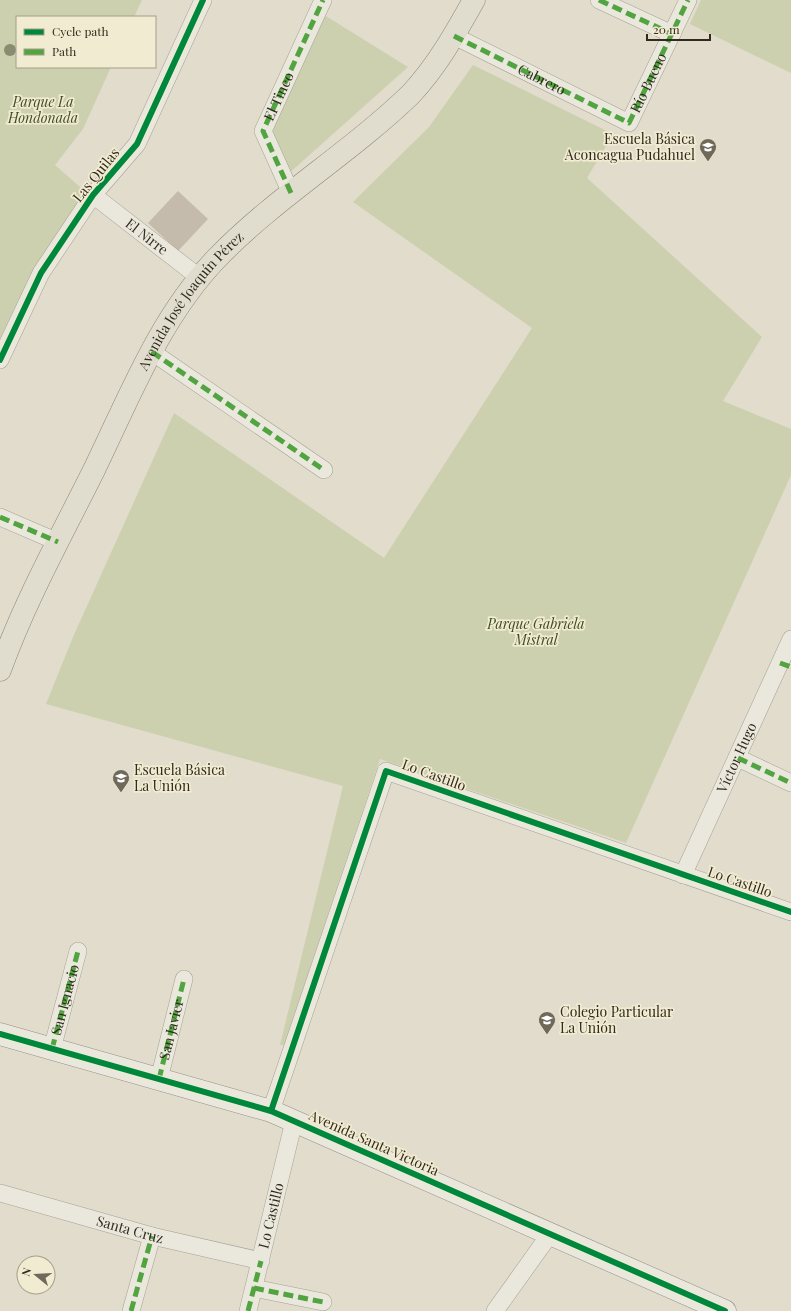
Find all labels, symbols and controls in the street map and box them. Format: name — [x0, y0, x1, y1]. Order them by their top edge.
legend — [16, 16, 156, 68]
scale bar — [647, 16, 710, 42]
text: 20 m — [653, 21, 680, 37]
text: Cycle path — [52, 23, 109, 39]
text: Path — [52, 43, 76, 59]
street label: Río Bueno — [625, 49, 670, 116]
street label: Cabrero — [515, 59, 569, 99]
street label: El Tineo — [259, 69, 298, 124]
park label: Parque La Hondonada — [7, 92, 78, 127]
place label: Escuela Básica Aconcagua Pudahuel — [564, 129, 695, 164]
school or university icon: Escuela Básica Aconcagua Pudahuel — [698, 137, 718, 162]
street label: Las Quilas — [68, 144, 123, 206]
street label: El Nirre — [122, 214, 172, 259]
street label: Avenida José Joaquín Pérez — [133, 227, 248, 374]
park label: Parque Gabriela Mistral — [486, 614, 585, 649]
street label: Víctor Hugo — [712, 719, 761, 797]
street label: Lo Castillo — [400, 754, 469, 795]
place label: Escuela Básica La Unión — [134, 760, 225, 795]
school or university icon: Escuela Básica La Unión — [111, 768, 131, 793]
street label: Lo Castillo — [705, 862, 775, 901]
street label: San Ignacio — [46, 962, 83, 1037]
street label: San Javier — [154, 996, 188, 1062]
place label: Colegio Particular La Unión — [560, 1002, 674, 1037]
school or university icon: Colegio Particular La Unión — [537, 1010, 557, 1035]
street label: Avenida Santa Victoria — [305, 1105, 442, 1180]
street label: Lo Castillo — [253, 1181, 288, 1250]
street label: Santa Cruz — [94, 1211, 166, 1247]
north arrow — [16, 1255, 56, 1295]
text: N — [18, 1266, 34, 1278]

